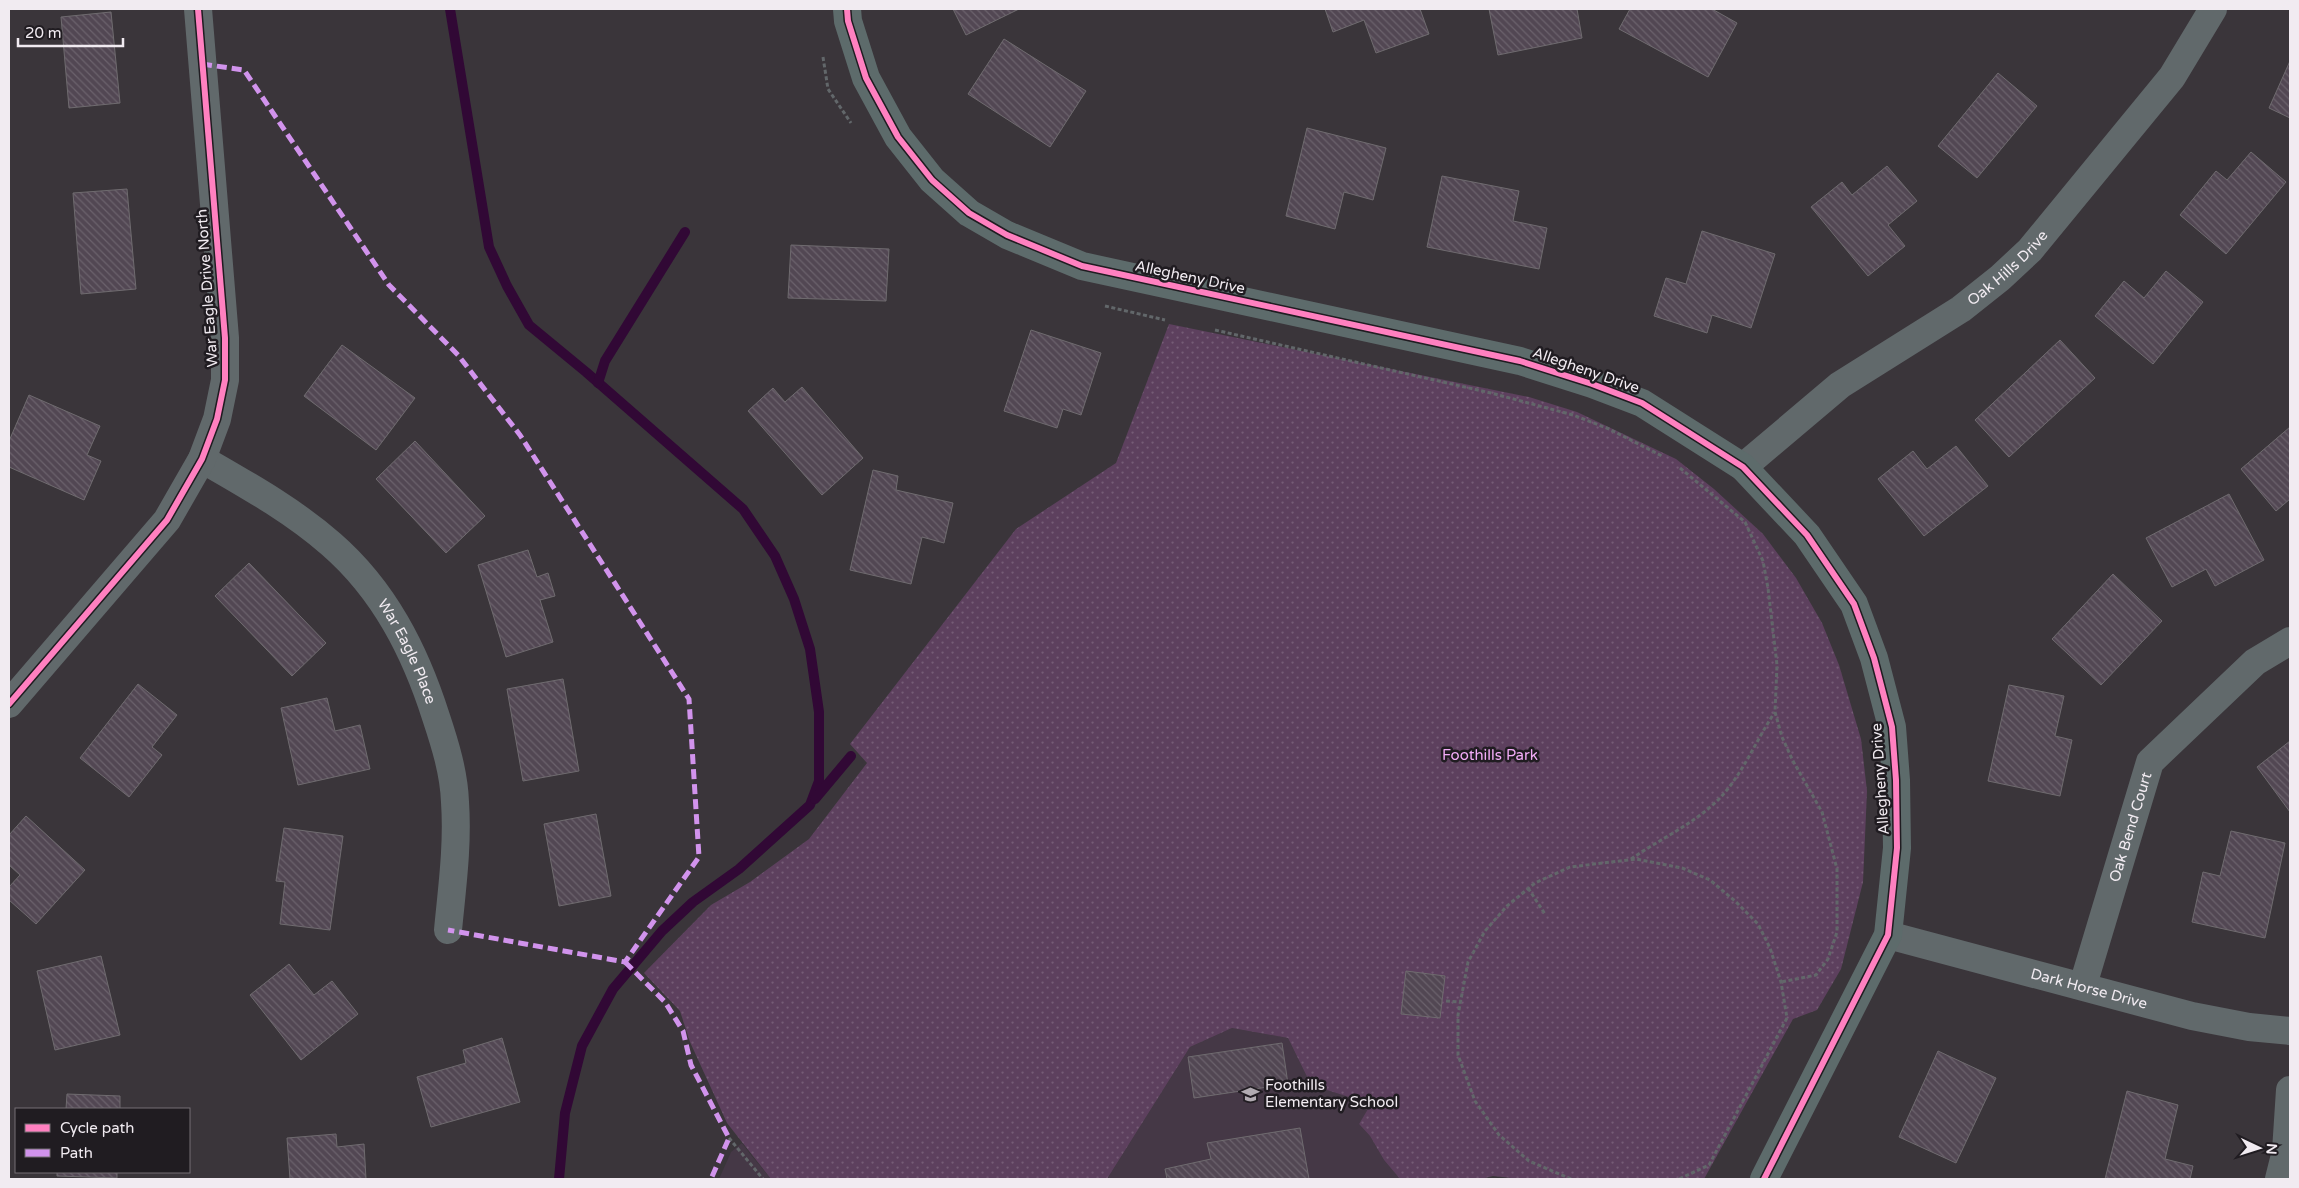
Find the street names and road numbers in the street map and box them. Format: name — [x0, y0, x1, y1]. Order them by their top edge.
street label: War Eagle Drive North — [192, 208, 222, 368]
street label: Oak Hills Drive — [1964, 227, 2051, 309]
street label: Allegheny Drive — [1133, 257, 1247, 297]
street label: Allegheny Drive — [1530, 343, 1642, 397]
street label: War Eagle Place — [374, 596, 440, 706]
street label: Allegheny Drive — [1867, 722, 1893, 836]
street label: Oak Bend Court — [2105, 770, 2156, 884]
street label: Dark Horse Drive — [2029, 964, 2149, 1013]

